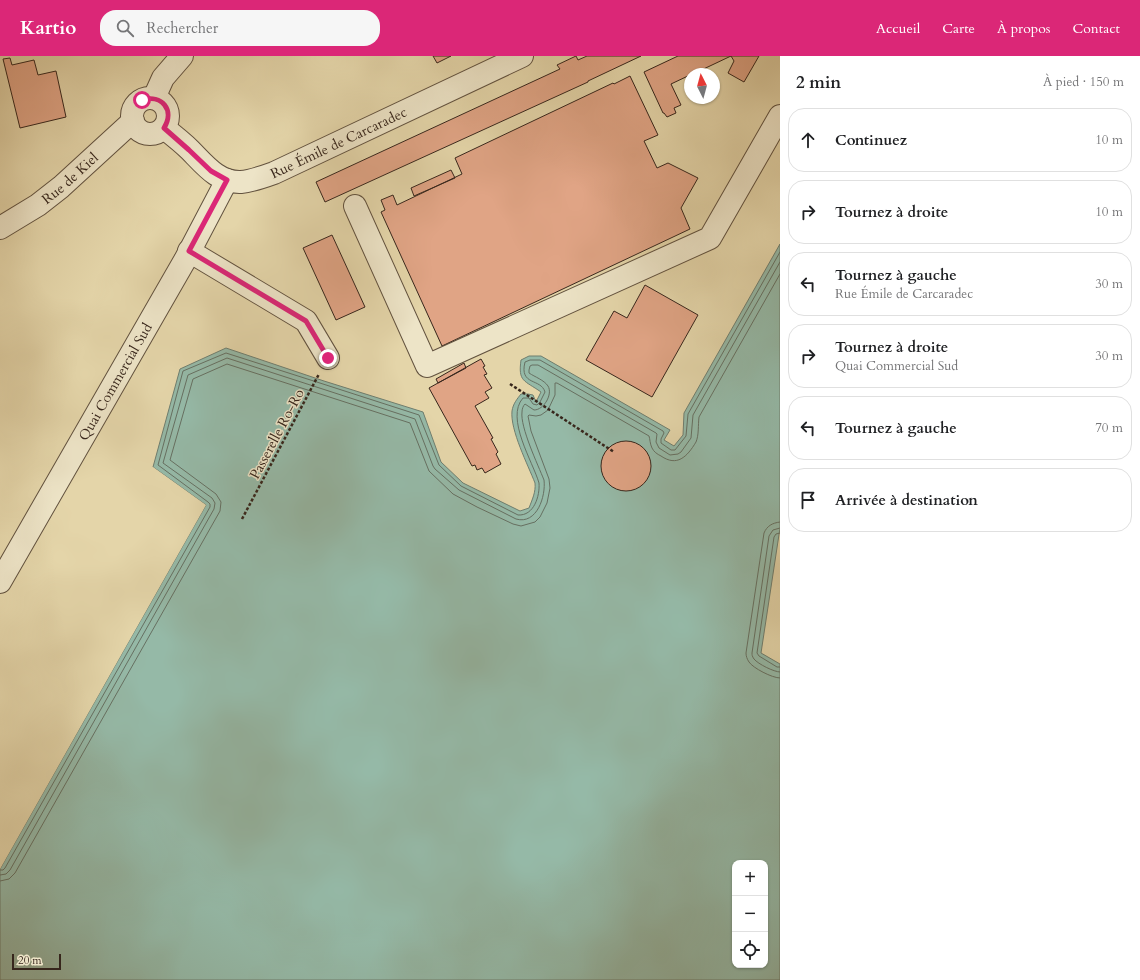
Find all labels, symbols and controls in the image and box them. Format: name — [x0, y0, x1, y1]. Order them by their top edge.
search box — [100, 10, 380, 46]
text: Kartio — [20, 15, 76, 41]
icon: search — [114, 17, 136, 39]
text: Rechercher — [146, 18, 218, 38]
text: Accueil — [876, 19, 920, 38]
text: Carte — [942, 19, 975, 38]
text: À propos — [997, 19, 1050, 38]
text: Contact — [1072, 19, 1120, 38]
north arrow — [684, 68, 720, 104]
text: 2 min — [796, 71, 841, 94]
text: À pied · 150 m — [1043, 73, 1124, 91]
route start — [133, 91, 151, 109]
street label: Rue Émile de Carcaradec — [267, 102, 410, 183]
icon: ahead — [797, 129, 819, 151]
text: Continuez — [835, 130, 907, 150]
text: 10 m — [1095, 131, 1123, 149]
street label: Rue de Kiel — [38, 148, 102, 208]
icon: right — [797, 201, 819, 223]
text: Tournez à droite — [835, 202, 948, 222]
text: 10 m — [1095, 203, 1123, 221]
text: Tournez à gauche — [835, 265, 957, 285]
icon: left — [797, 273, 819, 295]
text: 30 m — [1095, 275, 1123, 293]
text: Rue Émile de Carcaradec — [835, 285, 973, 303]
street label: Quai Commercial Sud — [74, 319, 157, 444]
text: Tournez à droite — [835, 337, 948, 357]
icon: right — [797, 345, 819, 367]
text: 30 m — [1095, 347, 1123, 365]
route end — [319, 349, 337, 367]
text: Quai Commercial Sud — [835, 357, 958, 375]
street label: Passerelle Ro-Ro — [245, 385, 309, 482]
icon: left — [797, 417, 819, 439]
text: Tournez à gauche — [835, 418, 957, 438]
text: 70 m — [1095, 419, 1123, 437]
icon: arrive — [797, 489, 819, 511]
text: Arrivée à destination — [835, 490, 978, 510]
map controls — [732, 860, 768, 968]
button: + — [732, 860, 768, 896]
button: − — [732, 896, 768, 932]
button: locate — [732, 932, 768, 968]
scale bar — [12, 952, 61, 971]
text: 20 m — [18, 953, 42, 968]

